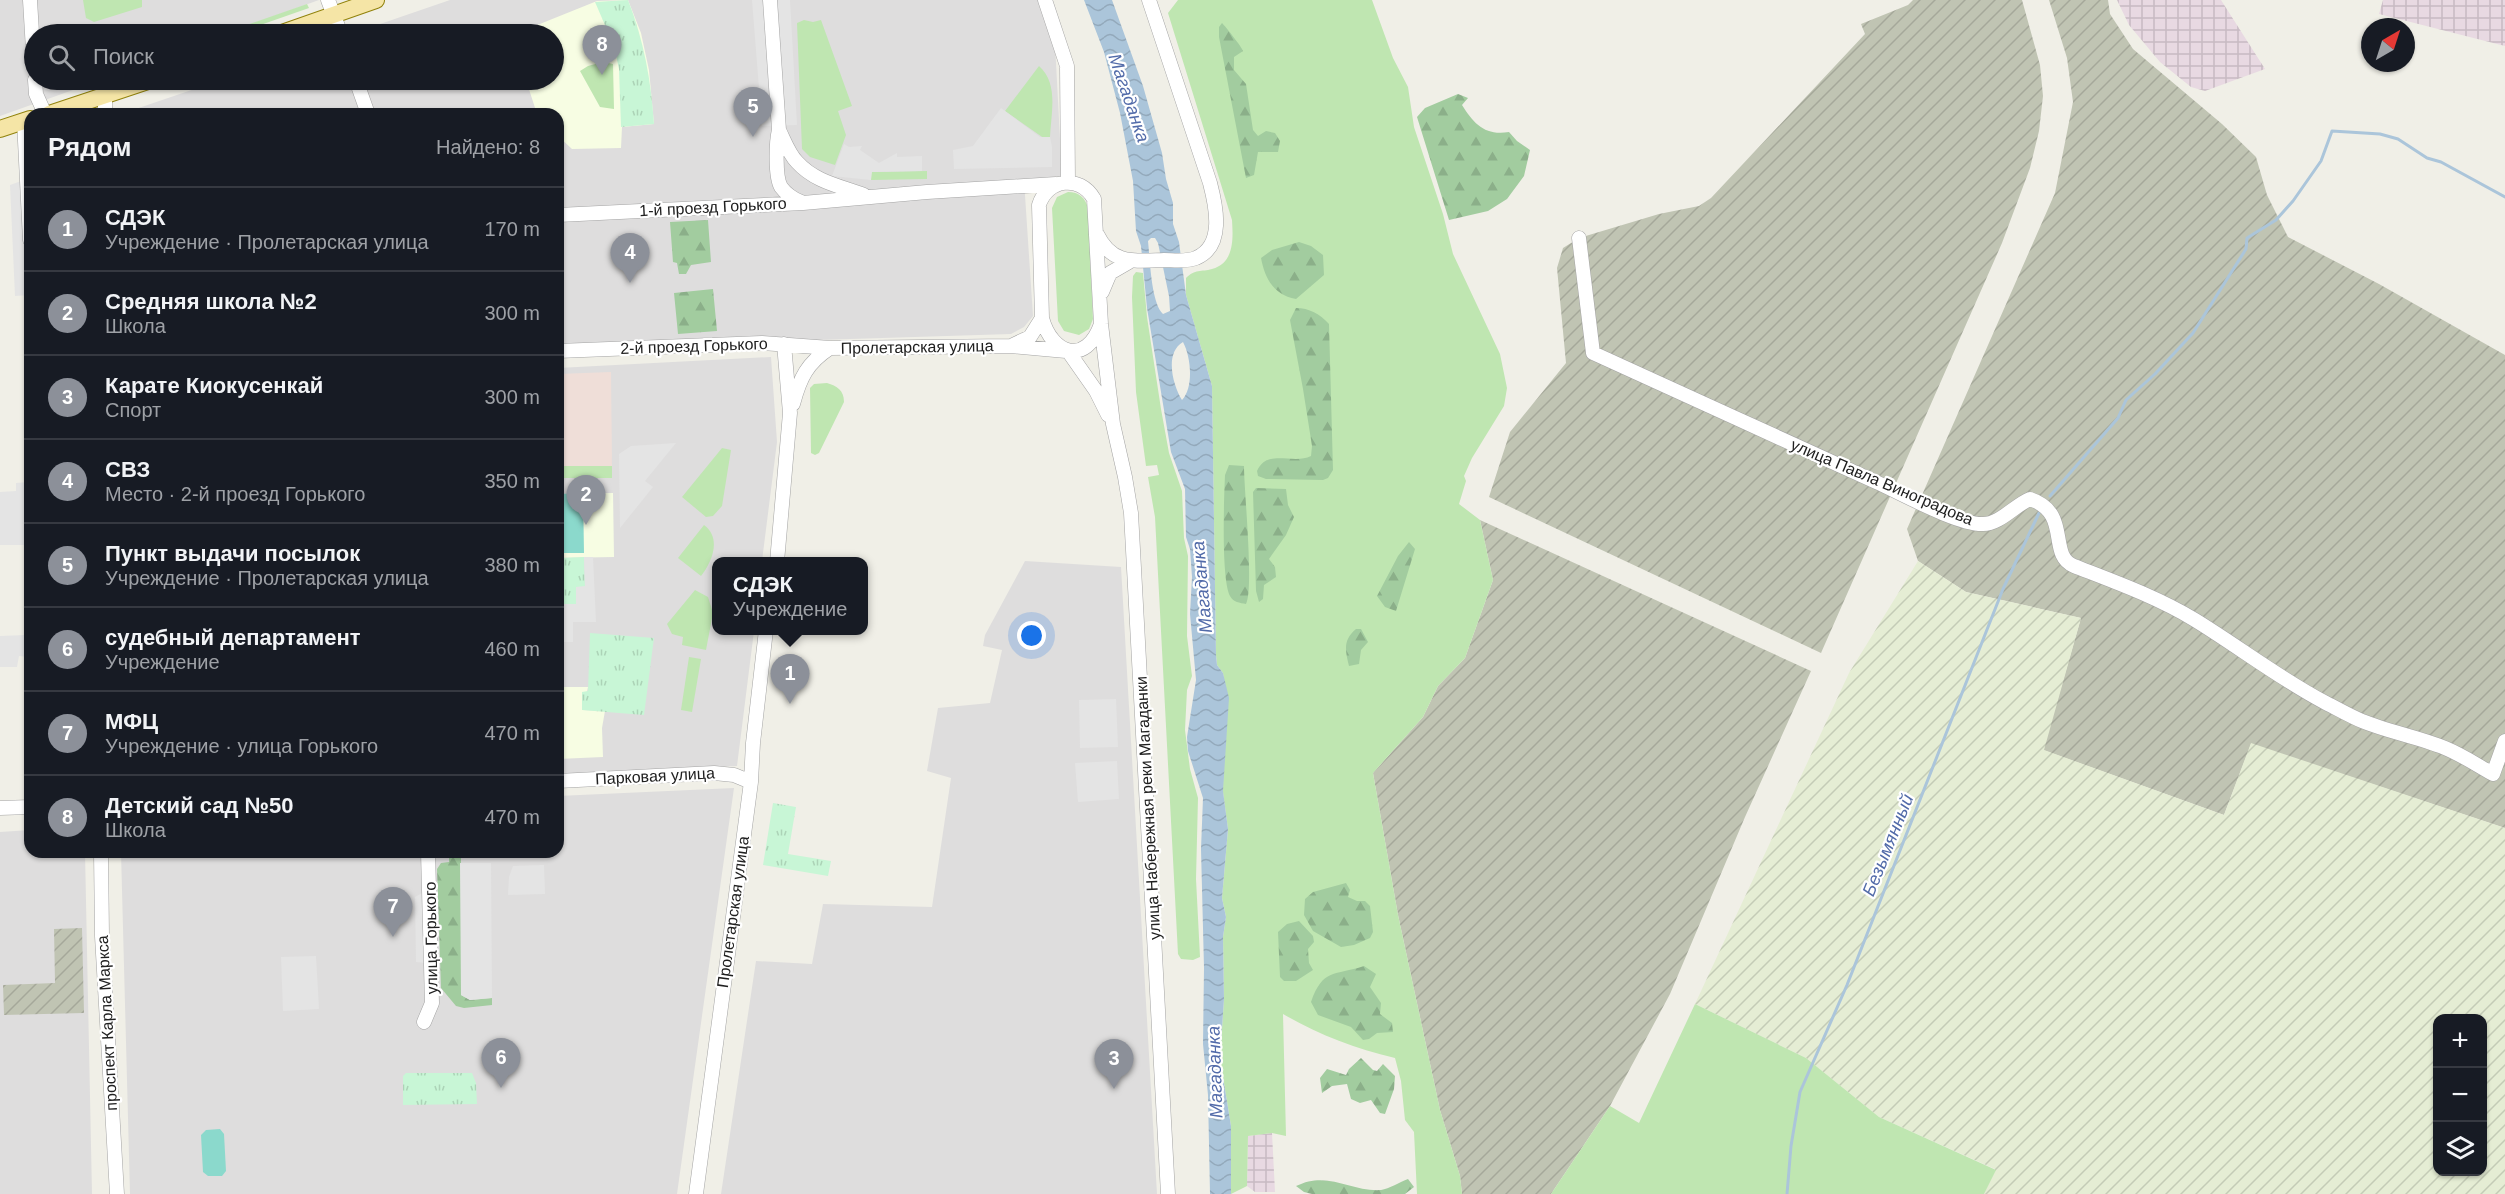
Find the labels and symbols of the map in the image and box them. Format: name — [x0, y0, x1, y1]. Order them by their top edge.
north arrow — [2361, 18, 2415, 72]
pin: 8 — [582, 26, 622, 75]
water label: Магаданка — [1105, 51, 1153, 145]
pin: 5 — [734, 88, 772, 137]
street label: 1-й проезд Горького — [639, 195, 787, 219]
pin: 4 — [610, 234, 650, 283]
street label: 2-й проезд Горького — [620, 335, 768, 357]
street label: Пролетарская улица — [840, 337, 994, 357]
street label: улица Павла Виноградова — [1788, 436, 1976, 528]
pin: 2 — [566, 476, 606, 525]
water label: Магаданка — [1188, 540, 1216, 634]
your location — [1017, 621, 1046, 650]
pin: 1 — [770, 654, 810, 704]
street label: улица Набережная реки Магаданки — [1133, 676, 1163, 940]
street label: Парковая улица — [595, 764, 715, 788]
water label: Безымянный — [1858, 791, 1918, 899]
street label: Пролетарская улица — [714, 835, 752, 989]
street label: улица Горького — [422, 881, 440, 994]
pin: 7 — [374, 888, 412, 937]
street label: проспект Карла Маркса — [94, 935, 120, 1111]
water label: Магаданка — [1203, 1026, 1227, 1118]
pin: 6 — [482, 1038, 520, 1088]
pin: 3 — [1094, 1040, 1134, 1089]

